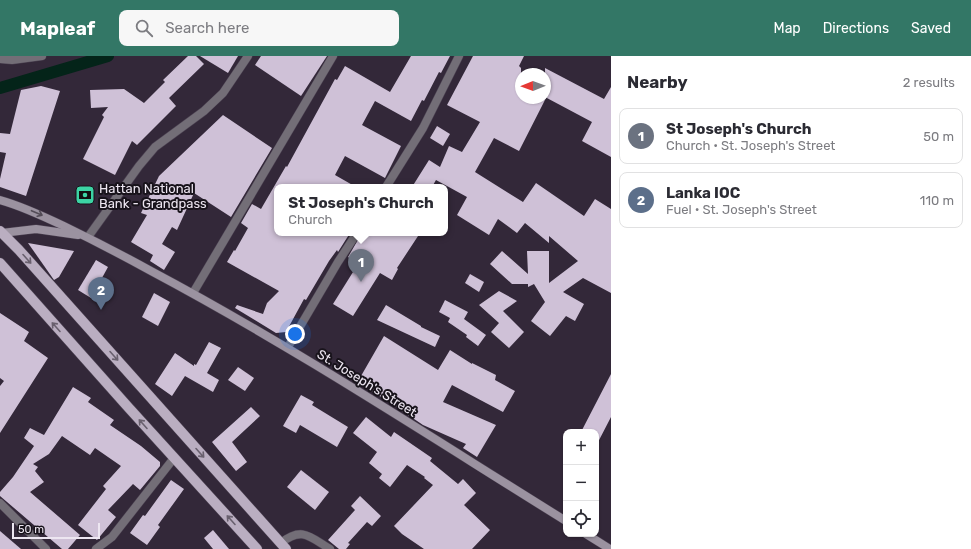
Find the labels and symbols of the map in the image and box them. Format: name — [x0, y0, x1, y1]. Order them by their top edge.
north arrow — [515, 68, 551, 104]
place label: Hattan National Bank - Grandpass — [99, 181, 207, 211]
bank icon: Hattan National Bank - Grandpass — [74, 184, 96, 206]
one-way arrow — [30, 210, 42, 217]
pin: 1 — [348, 249, 374, 282]
one-way arrow — [22, 254, 32, 264]
pin: 2 — [88, 277, 114, 310]
one-way arrow — [52, 322, 61, 332]
your location — [285, 324, 305, 344]
street label: St. Joseph's Street — [314, 346, 420, 420]
one-way arrow — [109, 351, 118, 361]
one-way arrow — [138, 419, 148, 429]
one-way arrow — [196, 448, 205, 458]
one-way arrow — [226, 515, 235, 525]
scale bar — [12, 521, 100, 540]

